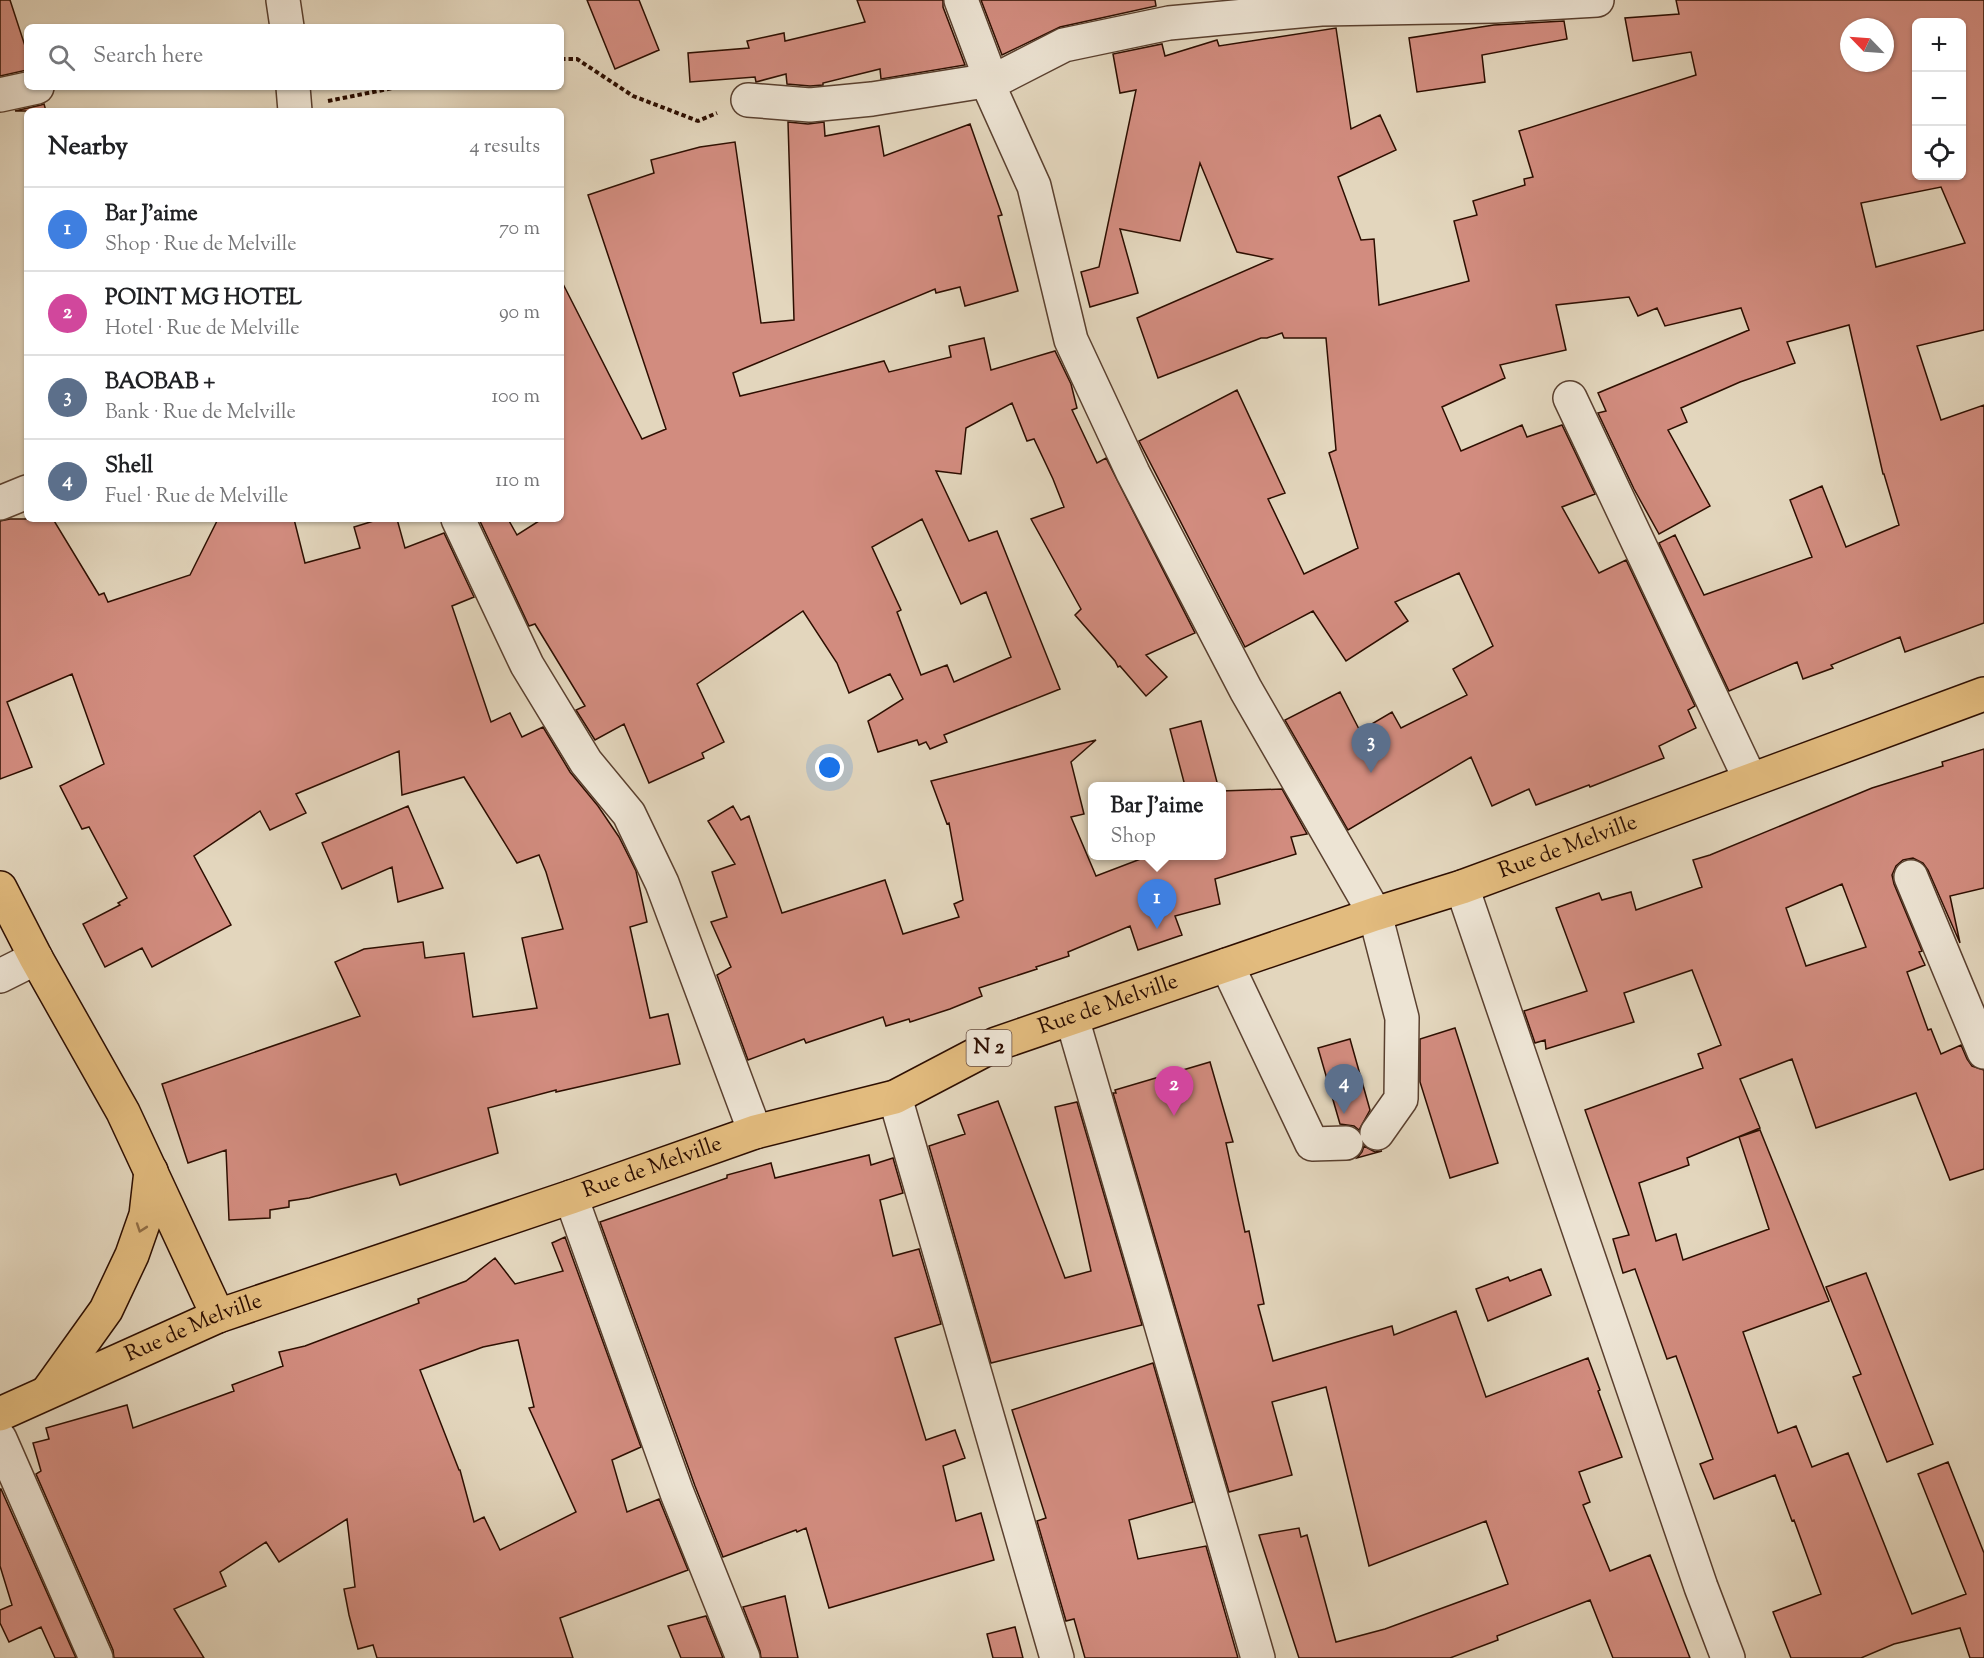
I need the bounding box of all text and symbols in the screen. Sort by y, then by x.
north arrow [1840,18,1894,72]
map controls [1912,18,1966,180]
button: + [1912,18,1966,72]
search box [24,24,564,90]
icon: search [45,41,78,74]
text: Search here [93,41,203,73]
button: − [1912,72,1966,126]
button: locate [1912,126,1966,180]
text: Nearby [48,129,128,166]
text: 4 results [469,133,540,162]
text: Bar J'aime [105,199,198,231]
text: 1 [64,215,71,244]
text: 70 m [499,215,540,244]
text: Shop · Rue de Melville [105,231,297,260]
text: POINT MG HOTEL [105,283,302,315]
text: 2 [63,299,72,328]
text: 90 m [499,299,540,328]
text: Hotel · Rue de Melville [105,315,300,344]
text: BAOBAB + [105,367,215,399]
text: 3 [63,383,72,412]
text: 100 m [491,383,540,412]
text: Bank · Rue de Melville [105,399,296,428]
text: Shell [105,451,153,483]
text: 4 [62,467,73,496]
text: 110 m [495,467,540,496]
text: Fuel · Rue de Melville [105,483,288,512]
pin: 3 [1352,724,1390,773]
your location [815,753,844,782]
popup [1088,782,1226,860]
text: Bar J'aime [1111,791,1203,823]
street label: Rue de Melville [1494,807,1642,888]
text: Shop [1111,823,1156,852]
pin: 1 [1138,880,1176,929]
street label: Rue de Melville [1034,967,1183,1044]
road number: N 2 [966,1030,1012,1066]
pin: 4 [1324,1064,1364,1114]
pin: 2 [1154,1066,1194,1116]
street label: Rue de Melville [578,1129,727,1208]
one-way arrow [136,1222,149,1233]
street label: Rue de Melville [120,1286,267,1372]

